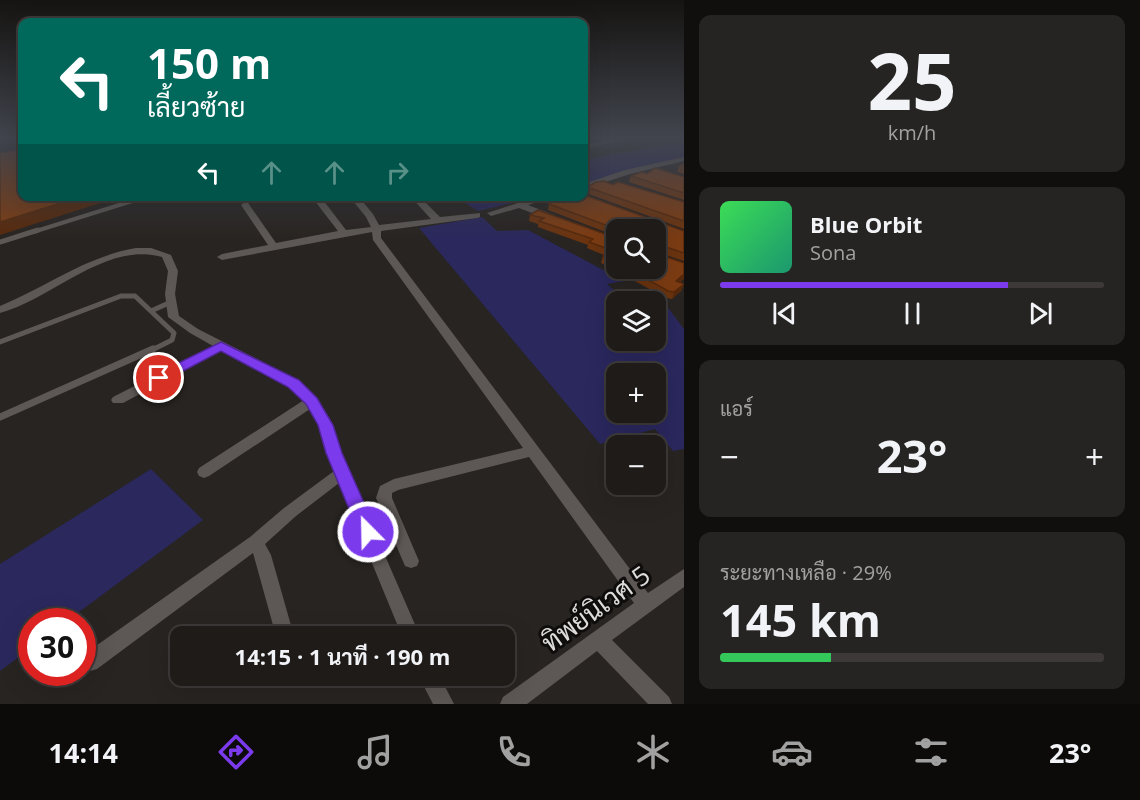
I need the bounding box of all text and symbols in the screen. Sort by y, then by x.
text: 25 [867,27,957,133]
text: 150 m [147,34,271,91]
icon: left [48,42,126,120]
text: เลี้ยวซ้าย [147,88,245,125]
text: km/h [888,119,936,146]
icon: left [192,156,225,189]
icon: ahead [255,156,288,189]
icon: ahead [318,156,351,189]
icon: right [381,156,414,189]
text: Blue Orbit [810,209,922,239]
map controls [606,219,666,495]
button: search [606,219,666,279]
text: Sona [810,239,856,266]
button: layers [606,291,666,351]
icon: previous [768,297,801,330]
icon: pause [896,297,929,330]
icon: next [1024,297,1057,330]
pin [133,352,184,403]
icon: arrive [142,361,175,394]
button: + [606,363,666,423]
text: แอร์ [720,395,753,422]
text: 23° [877,425,947,486]
text: − [720,434,739,479]
text: + [1085,434,1104,479]
button: − [606,435,666,495]
position arrow [336,500,400,564]
street label: ทิพย์นิเวศ 5 [534,557,657,660]
text: ระยะทางเหลือ · 29% [720,559,892,586]
text: 145 km [720,589,881,650]
speed limit sign: 30 [18,608,96,686]
text: 14:15 · 1 นาที · 190 m [235,641,450,671]
icon: directions [215,731,257,773]
icon: music [354,731,396,773]
icon: phone [493,731,535,773]
icon: climate [632,731,674,773]
icon: car [771,731,813,773]
icon: filters [910,731,952,773]
text: 14:14 [49,734,118,771]
text: 23° [1049,734,1091,771]

